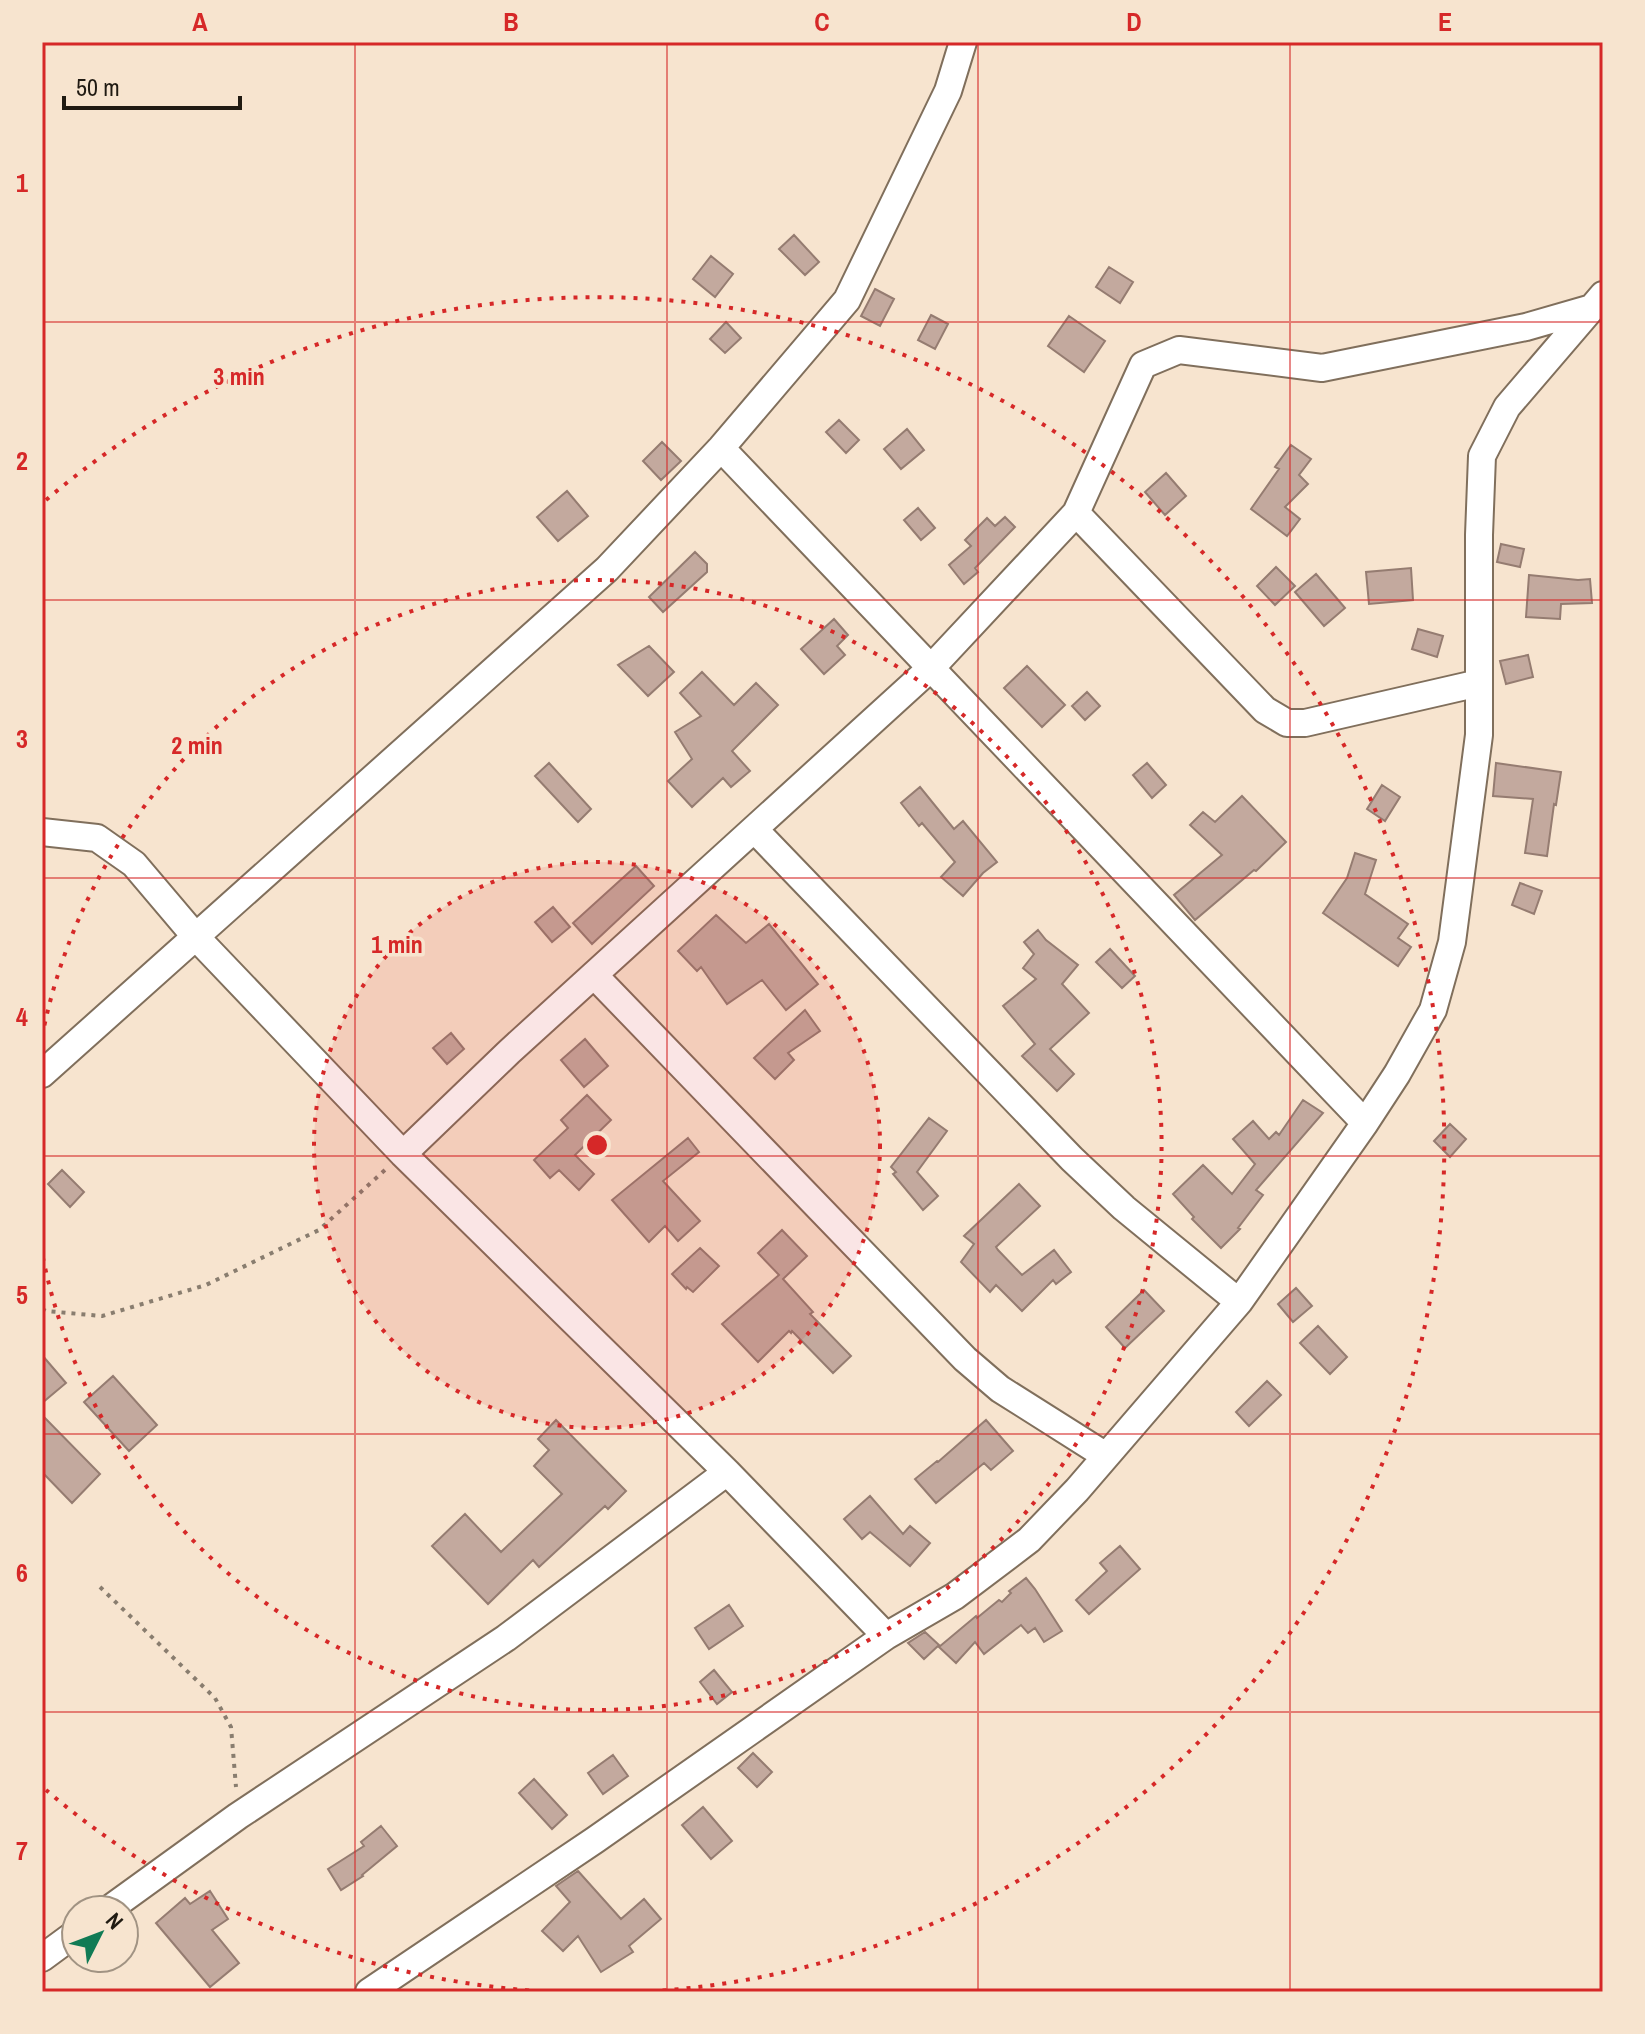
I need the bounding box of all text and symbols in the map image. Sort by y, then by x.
text: A [192,4,208,39]
text: B [503,4,519,39]
text: C [814,4,830,39]
text: D [1126,4,1142,39]
text: E [1438,4,1452,39]
scale bar [64,60,240,110]
text: 50 m [76,71,120,103]
text: 1 [16,165,28,200]
text: 3 min [213,360,265,392]
text: 2 [16,443,28,478]
text: 3 [16,721,28,756]
text: 2 min [171,729,223,761]
text: 1 min [371,928,423,960]
text: 4 [16,999,28,1034]
centre of rings [583,1131,611,1159]
text: 5 [16,1277,28,1312]
text: 6 [16,1555,28,1590]
text: 7 [16,1833,28,1868]
north arrow [60,1894,140,1974]
text: N [99,1906,130,1935]

